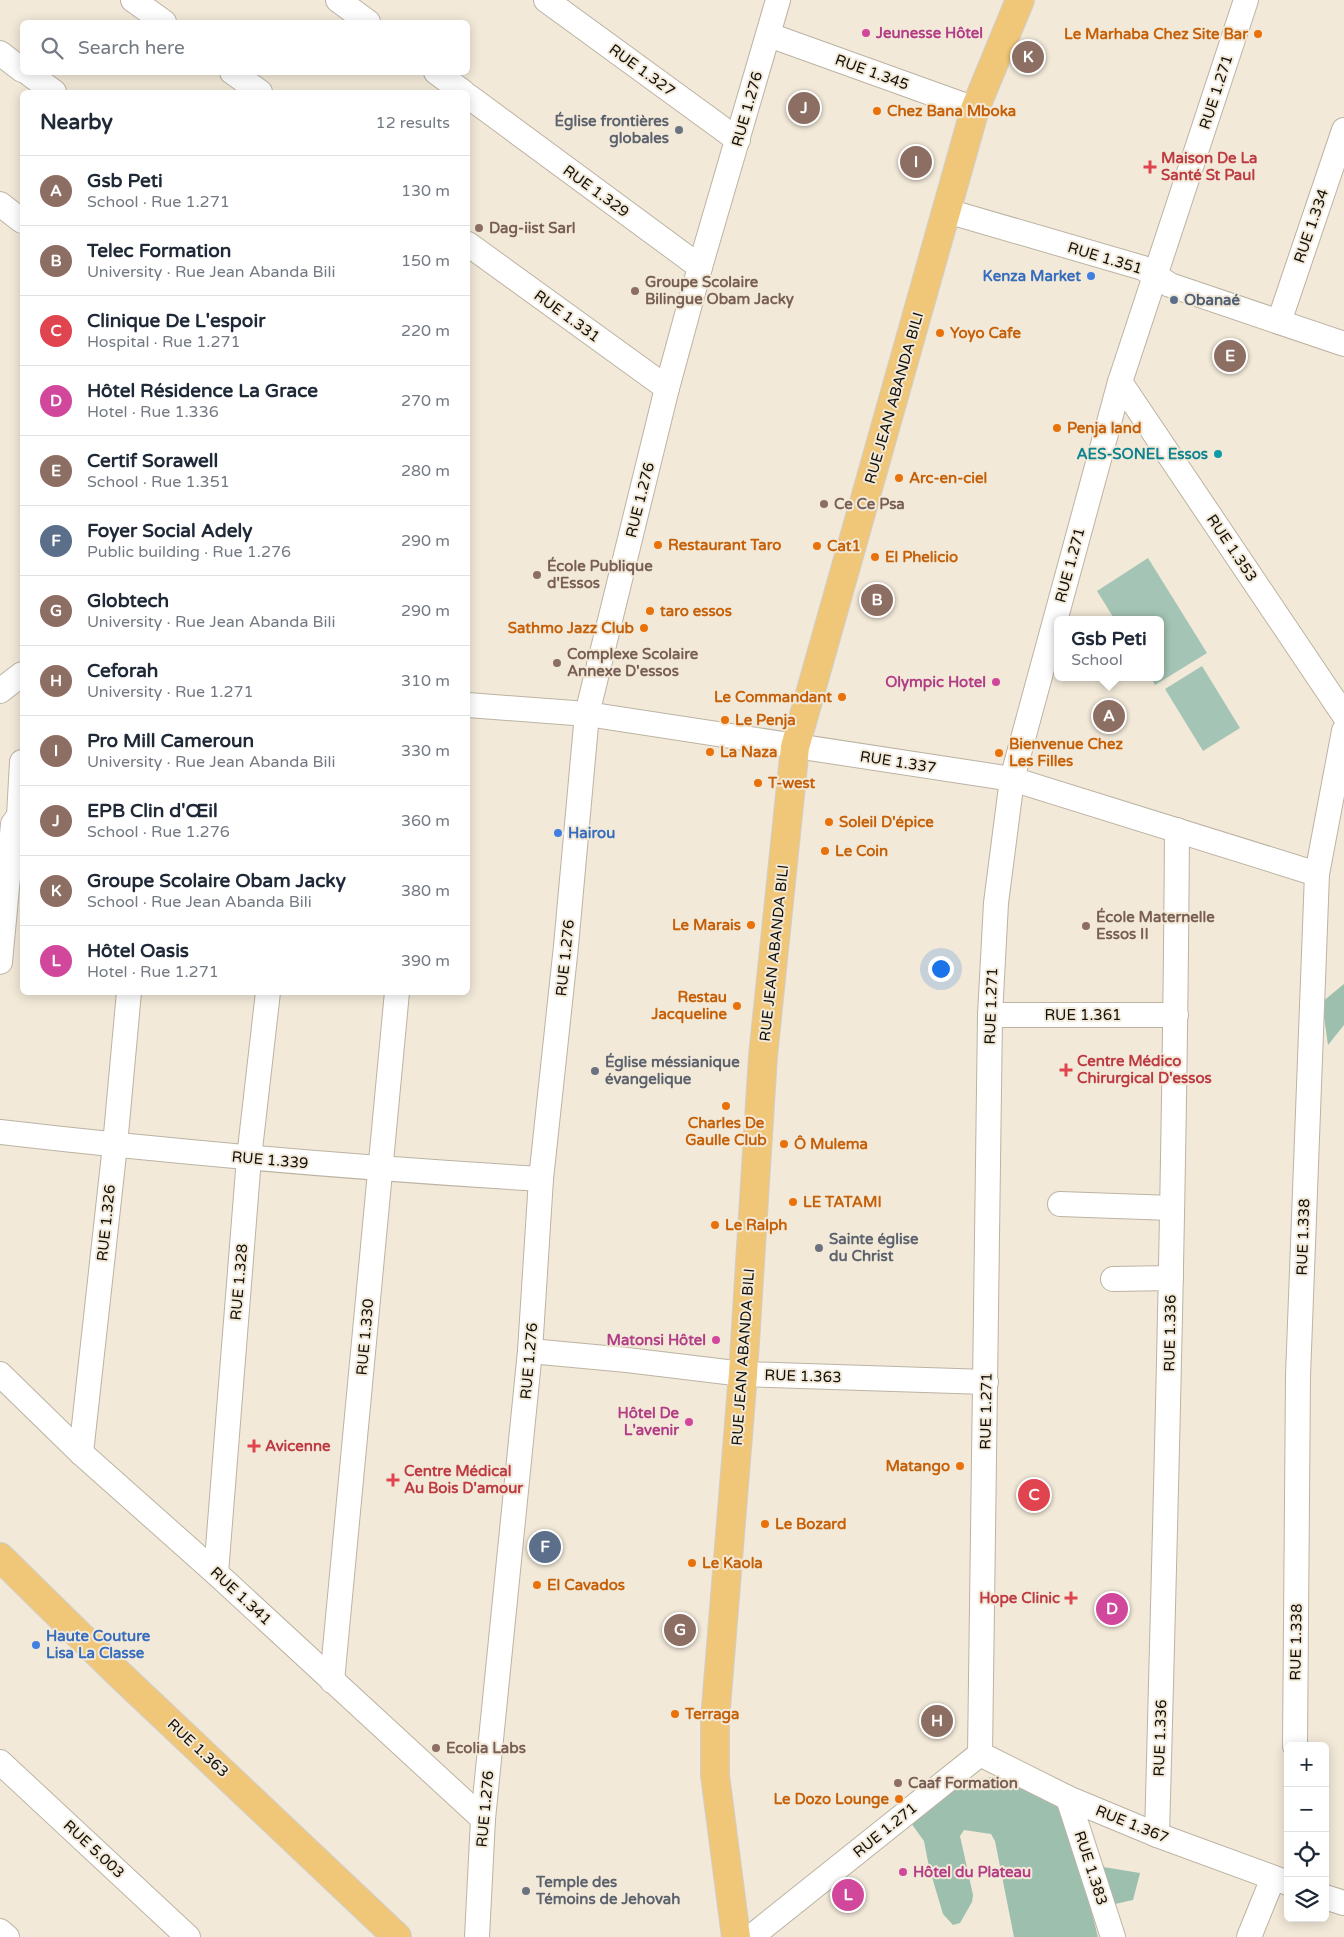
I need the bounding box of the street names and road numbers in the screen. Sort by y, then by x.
street label: RUE 1.327 [606,40,678,100]
street label: RUE 1.345 [833,50,911,94]
street label: RUE 1.271 [1196,53,1236,131]
street label: RUE 1.276 [728,69,766,149]
street label: RUE 1.329 [560,161,632,221]
street label: RUE 1.334 [1290,187,1332,265]
street label: RUE 1.351 [1065,238,1145,278]
street label: RUE 1.331 [531,286,603,346]
street label: RUE JEAN ABANDA BILI [861,310,927,486]
street label: RUE 1.276 [622,460,658,540]
street label: RUE 1.353 [1203,511,1261,585]
street label: RUE 1.271 [1051,525,1089,605]
street label: RUE 1.337 [859,747,937,777]
street label: RUE JEAN ABANDA BILI [756,864,792,1042]
street label: RUE 1.276 [552,919,578,997]
street label: RUE 1.271 [981,967,1001,1045]
street label: RUE 1.361 [1044,1006,1122,1024]
street label: RUE 1.339 [231,1148,309,1172]
street label: RUE 1.326 [93,1184,119,1262]
street label: RUE 1.338 [1293,1198,1313,1276]
street label: RUE 1.328 [227,1243,251,1321]
street label: RUE JEAN ABANDA BILI [728,1268,758,1446]
street label: RUE 1.336 [1160,1294,1180,1372]
street label: RUE 1.330 [353,1298,377,1376]
street label: RUE 1.276 [517,1322,541,1400]
street label: RUE 1.363 [764,1366,842,1386]
street label: RUE 1.271 [976,1372,996,1450]
street label: RUE 1.341 [207,1563,275,1629]
street label: RUE 1.338 [1286,1603,1306,1681]
street label: RUE 1.336 [1150,1699,1170,1777]
street label: RUE 1.363 [164,1715,232,1781]
street label: RUE 1.276 [473,1770,497,1848]
street label: RUE 1.271 [849,1799,921,1861]
street label: RUE 1.367 [1093,1801,1171,1847]
street label: RUE 5.003 [60,1816,128,1882]
street label: RUE 1.383 [1071,1829,1111,1907]

